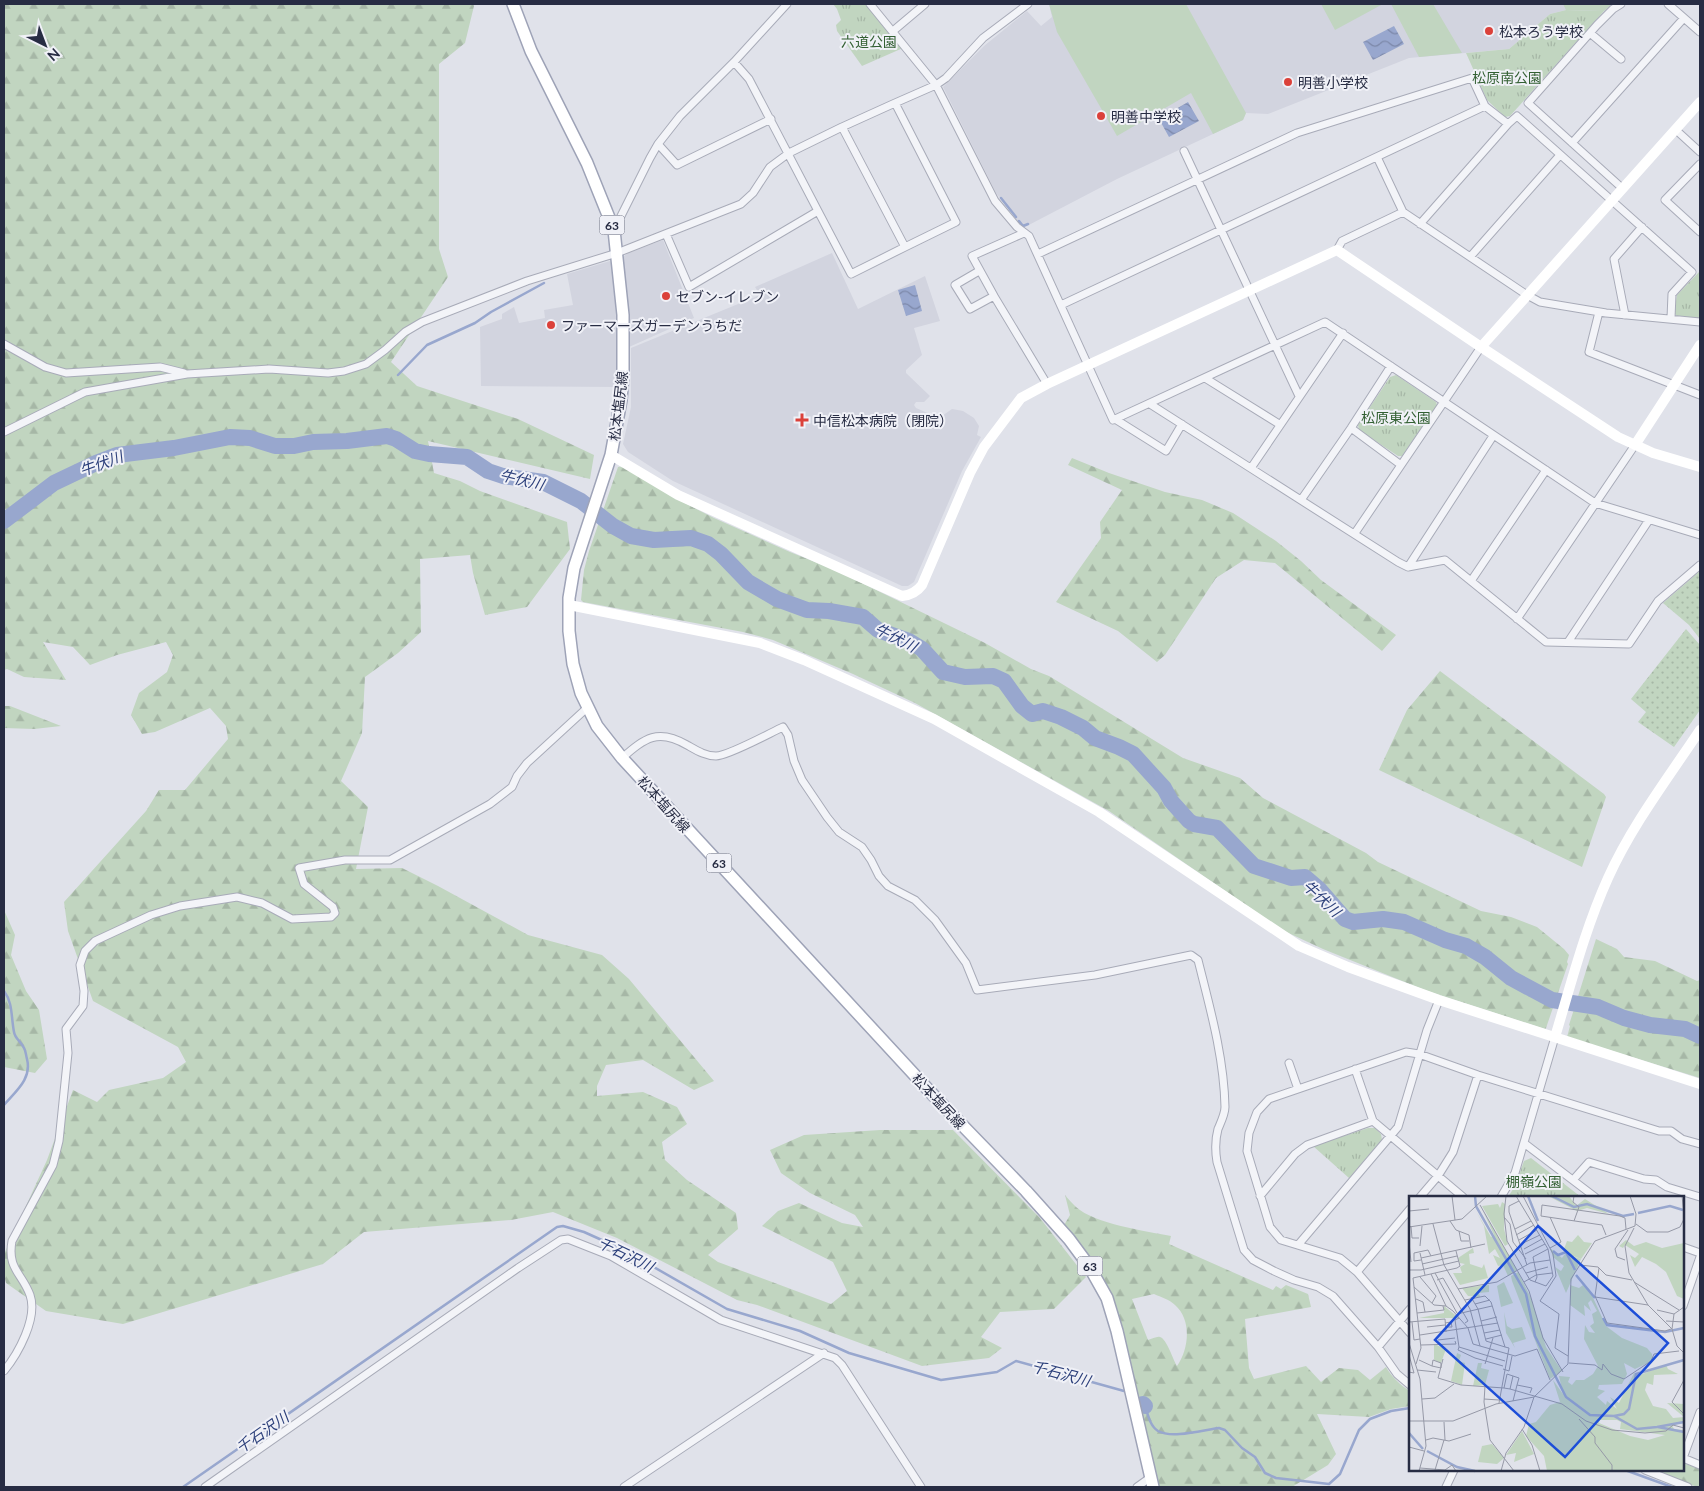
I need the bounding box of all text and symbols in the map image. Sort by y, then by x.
north arrow [20,20,70,70]
place label: 松本ろう学校 [1499,23,1583,40]
marker: 松本ろう学校 [1483,25,1495,37]
park label: 六道公園 [841,33,897,50]
text: N [44,45,64,65]
park label: 松原南公園 [1472,69,1542,86]
place label: 明善小学校 [1298,74,1368,91]
marker: 明善小学校 [1282,76,1294,88]
place label: 明善中学校 [1111,108,1181,125]
marker: 明善中学校 [1095,110,1107,122]
road number: 63 [600,216,624,234]
place label: セブン-イレブン [676,288,779,305]
marker: セブン-イレブン [660,290,672,302]
place label: ファーマーズガーデンうちだ [561,317,742,334]
marker: ファーマーズガーデンうちだ [545,319,557,331]
street label: 松本塩尻線 [605,370,631,442]
park label: 松原東公園 [1361,409,1431,426]
place label: 中信松本病院（閉院） [813,412,953,429]
marker: 中信松本病院（閉院） [795,413,809,427]
water label: 牛伏川 [77,446,127,479]
water label: 牛伏川 [498,465,548,494]
water label: 牛伏川 [872,619,922,656]
street label: 松本塩尻線 [634,772,694,836]
road number: 63 [706,854,732,872]
water label: 牛伏川 [1299,876,1346,921]
street label: 松本塩尻線 [909,1070,969,1132]
park label: 棚嶺公園 [1506,1173,1562,1190]
inset map [1409,1196,1684,1471]
water label: 千石沢川 [595,1233,659,1276]
road number: 63 [1078,1256,1102,1276]
water label: 千石沢川 [1030,1357,1094,1390]
water label: 千石沢川 [232,1406,293,1457]

